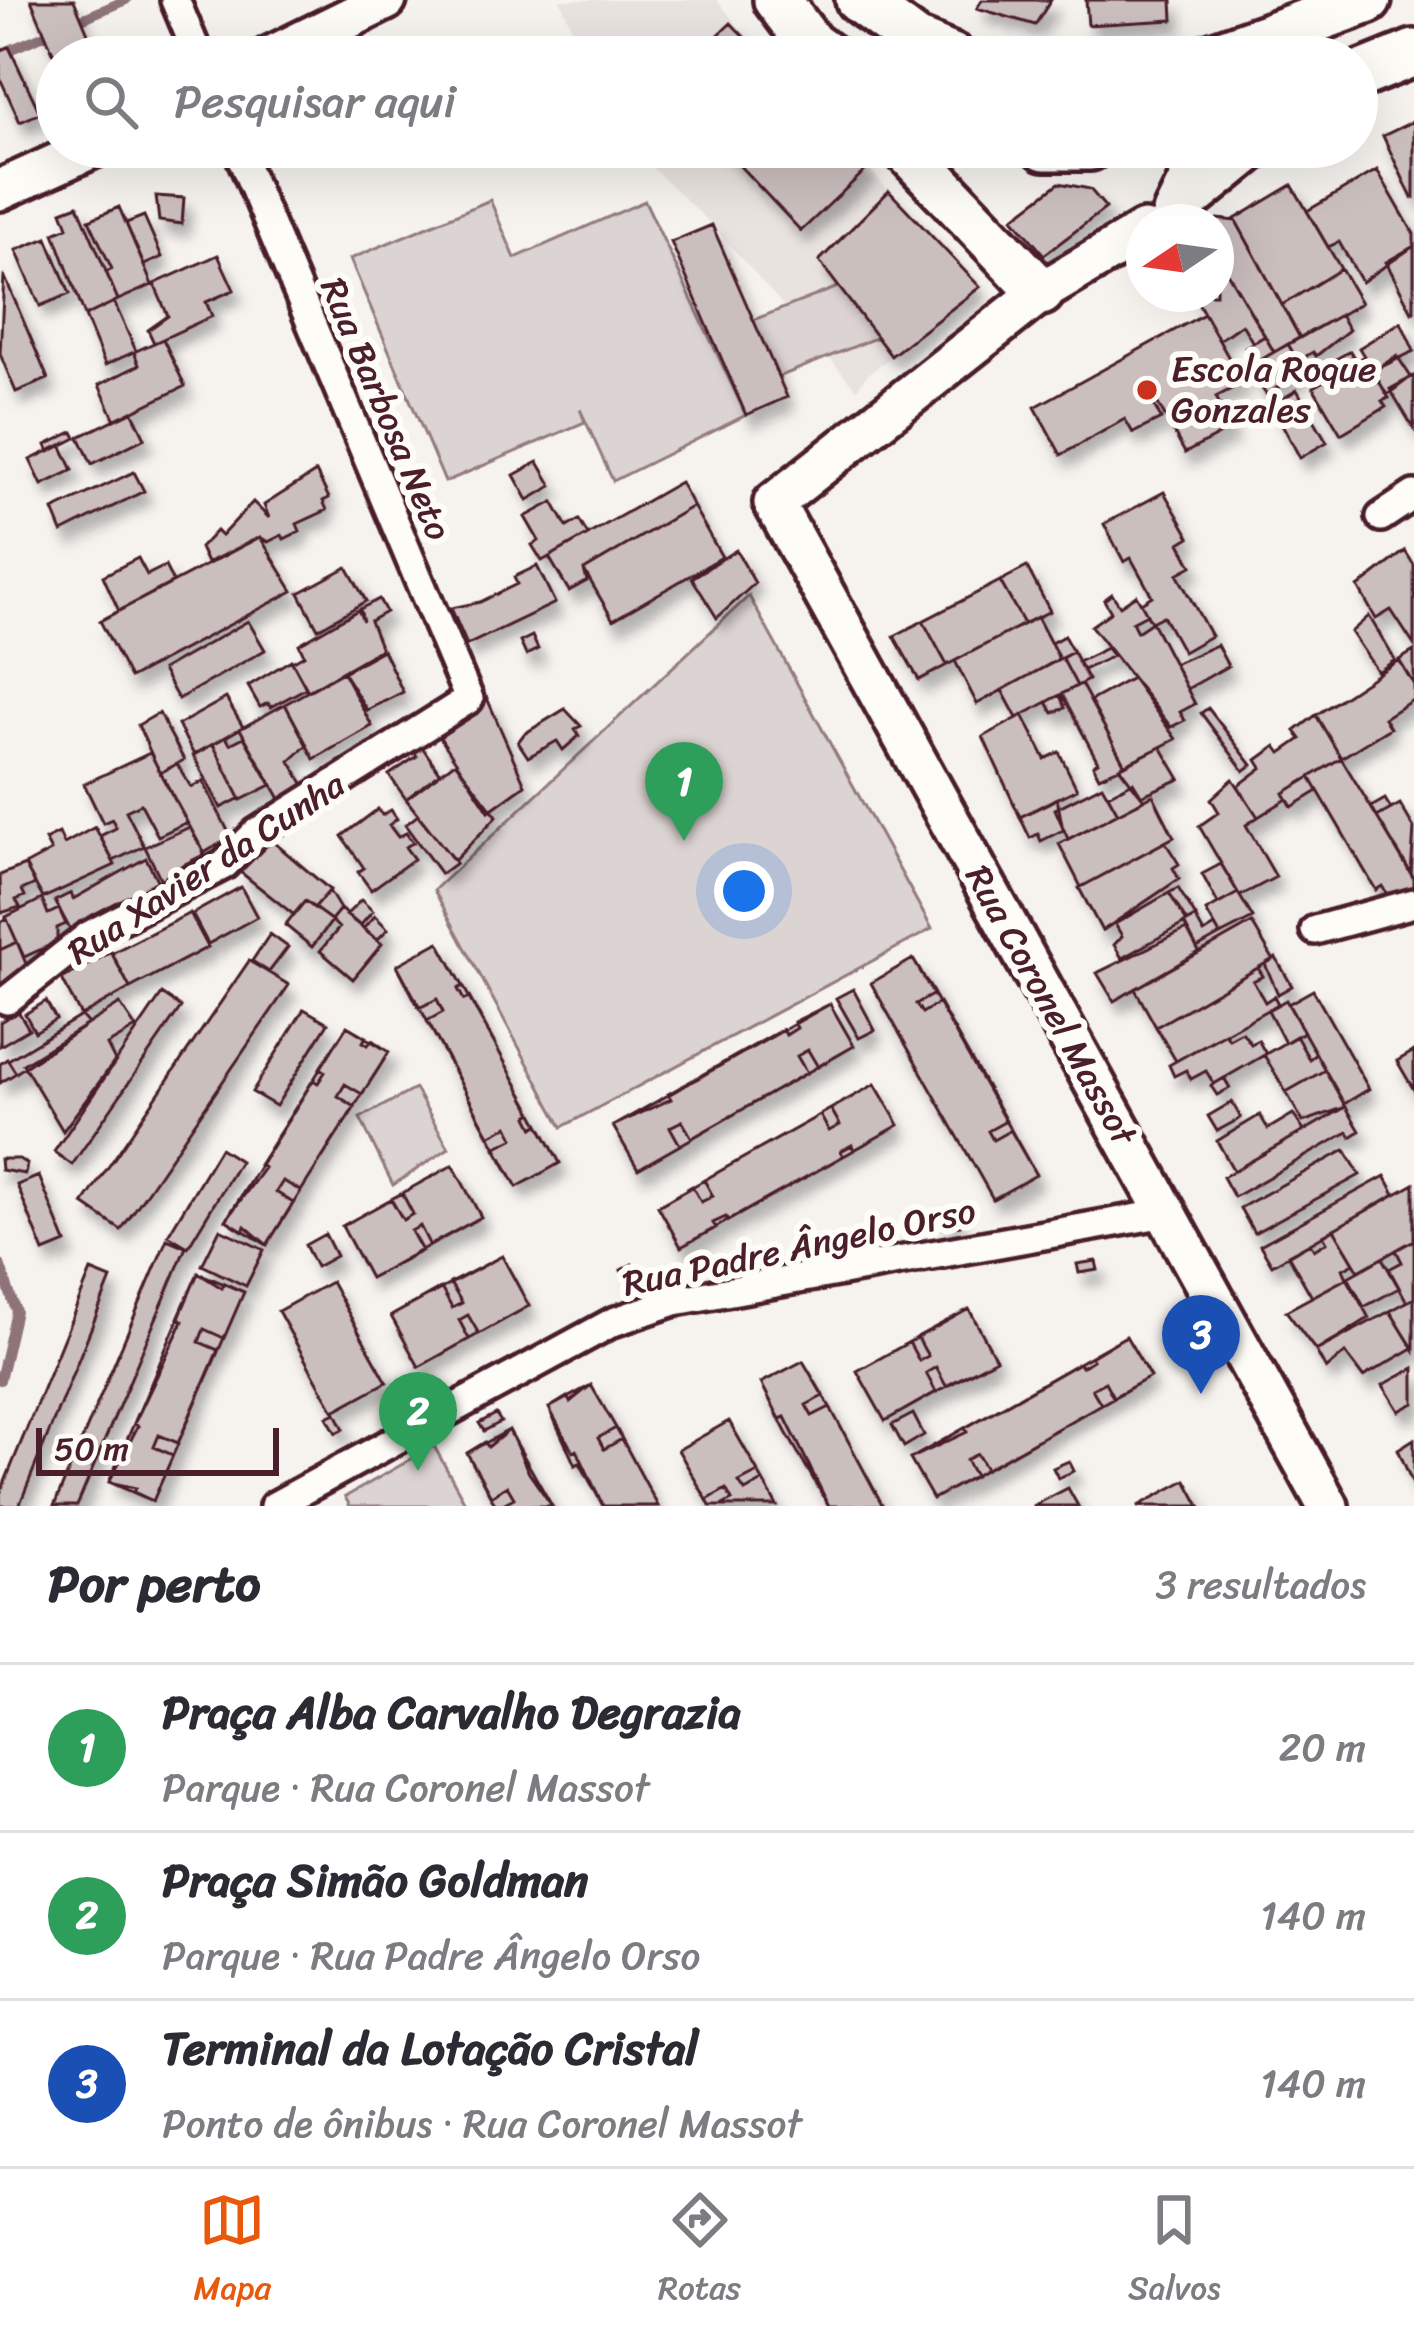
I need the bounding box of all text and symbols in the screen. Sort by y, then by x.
search box [36,36,1378,168]
text: Pesquisar aqui [174,62,456,142]
icon: search [78,69,144,135]
north arrow [1126,204,1234,312]
street label: Rua Barbosa Neto [302,267,470,551]
place label: Escola Roque Gonzales [1171,337,1377,442]
marker: Escola Roque Gonzales [1134,377,1160,403]
pin: 1 [645,742,723,841]
street label: Rua Xavier da Cunha [54,753,359,982]
street label: Rua Coronel Massot [947,853,1156,1159]
your location [714,861,774,921]
street label: Rua Padre Ângelo Orso [616,1178,982,1316]
pin: 3 [1162,1295,1240,1394]
pin: 2 [379,1372,457,1471]
text: 50 m [54,1420,129,1478]
scale bar [36,1422,279,1475]
text: Por perto [48,1539,261,1629]
text: 3 resultados [1155,1550,1366,1619]
text: Praça Alba Carvalho Degrazia [162,1673,741,1753]
text: 1 [79,1713,95,1782]
text: 20 m [1279,1713,1366,1782]
text: Parque · Rua Coronel Massot [162,1753,650,1822]
text: Praça Simão Goldman [162,1841,588,1921]
text: 2 [76,1881,98,1950]
text: 140 m [1260,1881,1366,1950]
text: Parque · Rua Padre Ângelo Orso [162,1921,700,1990]
text: Terminal da Lotação Cristal [162,2009,698,2089]
text: 3 [76,2049,98,2118]
text: 140 m [1260,2049,1366,2118]
text: Ponto de ônibus · Rua Coronel Massot [162,2089,802,2158]
tab: Mapa [194,2187,271,2317]
tab: Rotas [658,2187,741,2317]
tab: Salvos [1128,2187,1220,2317]

